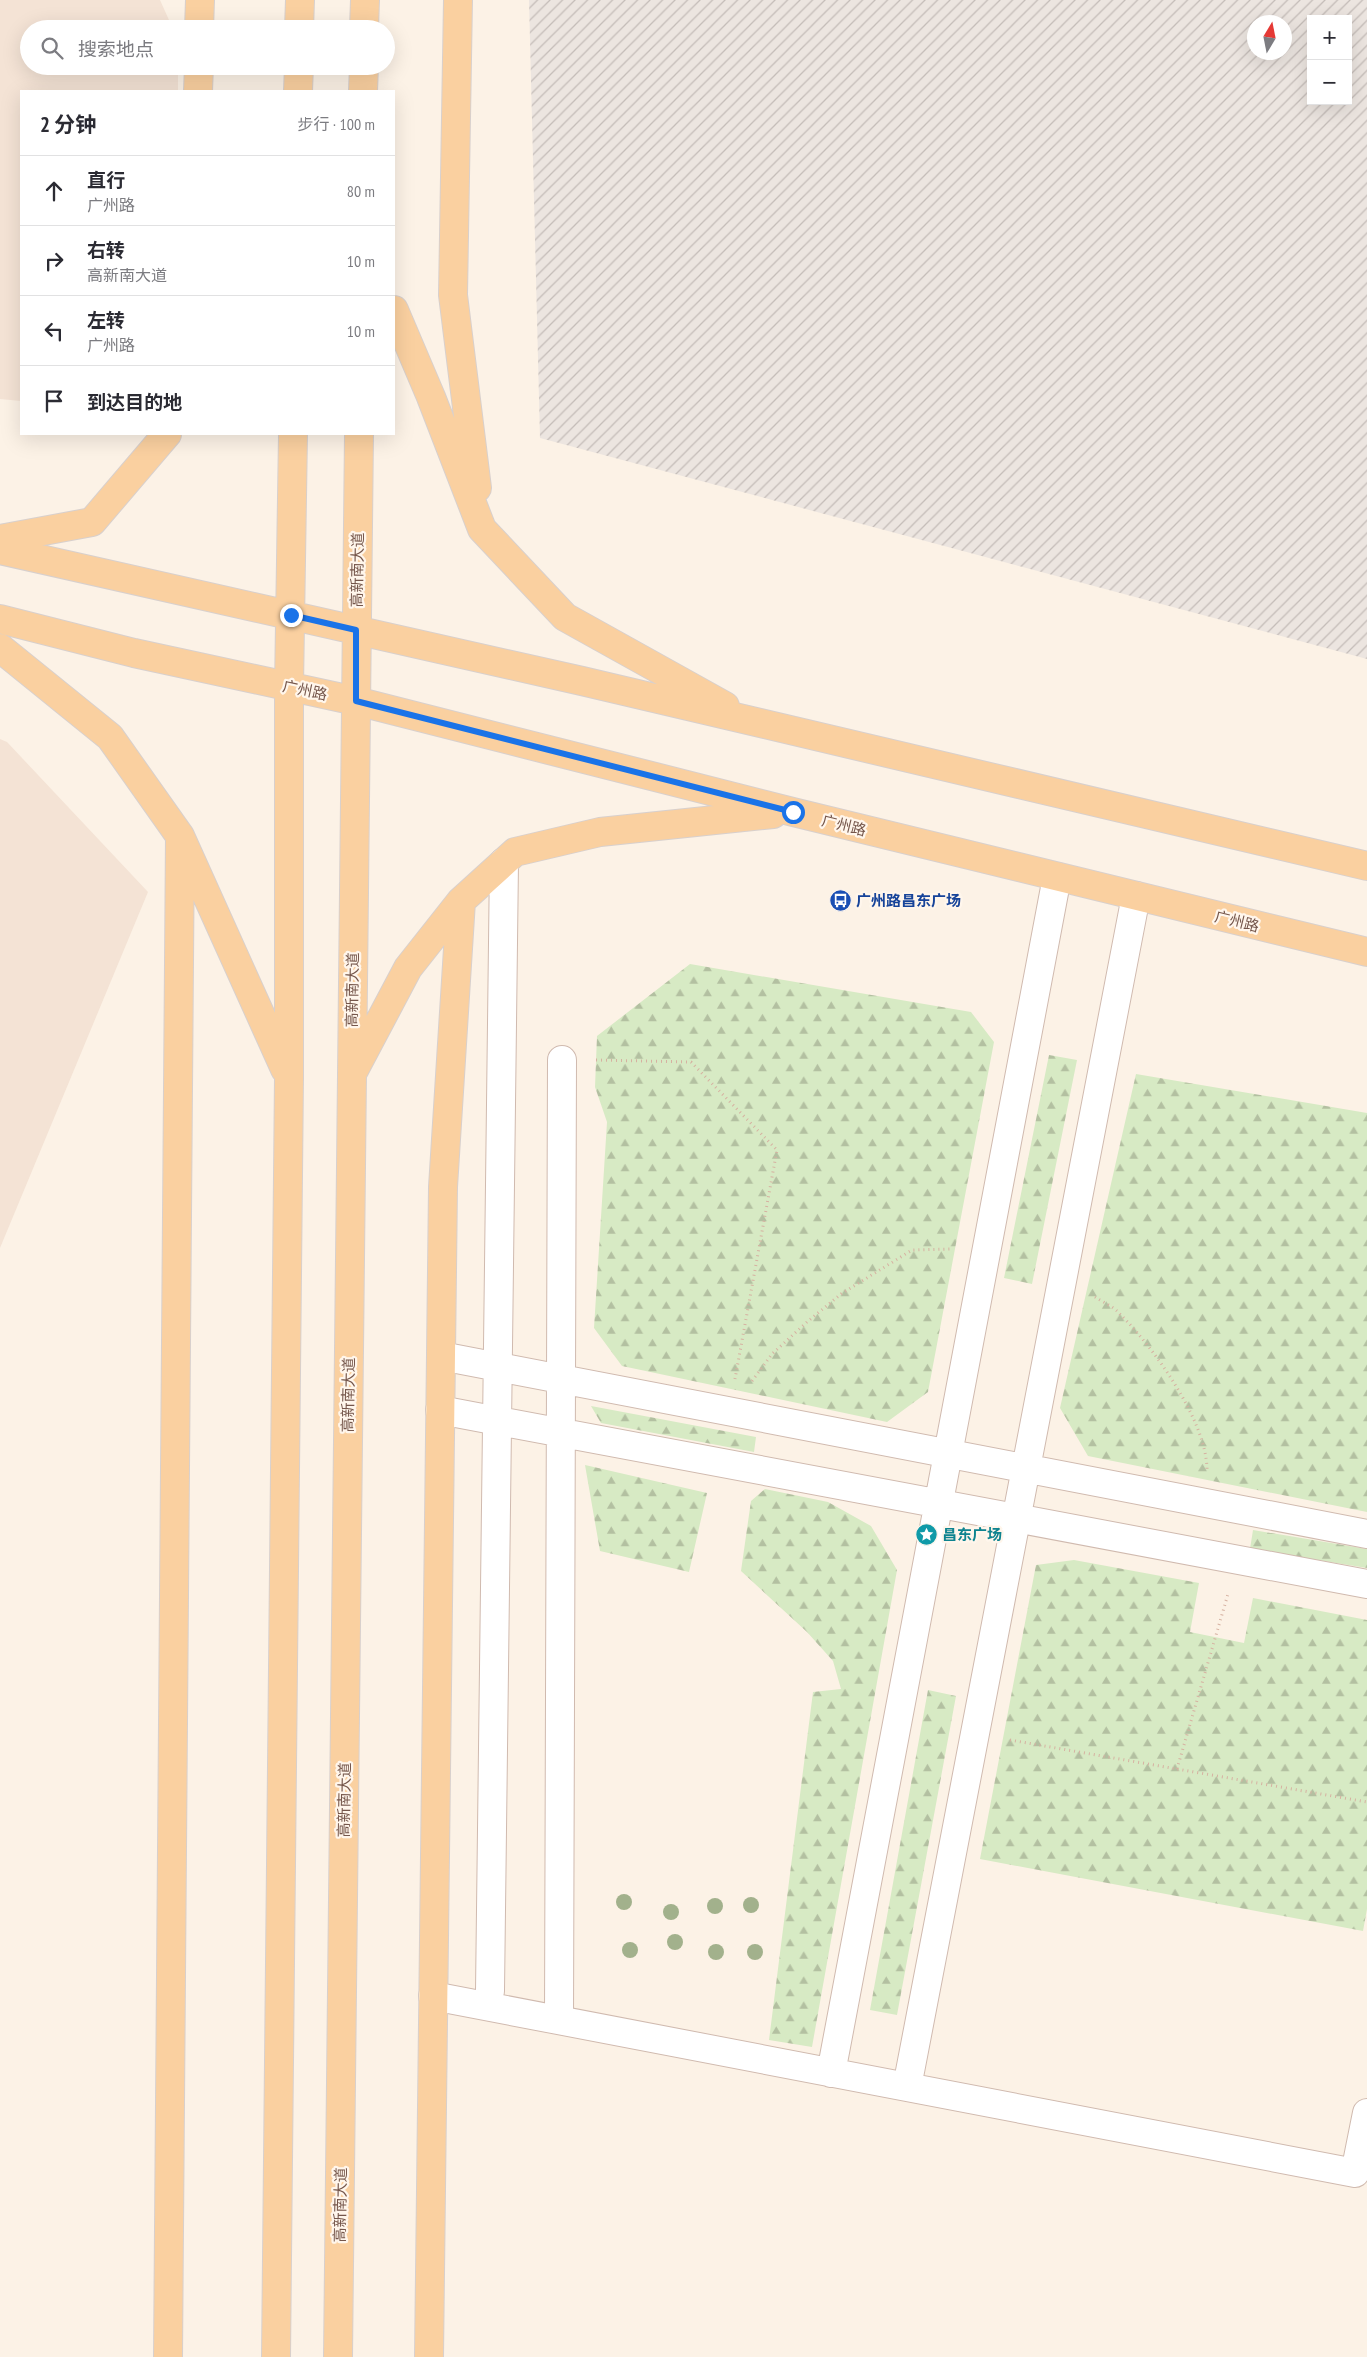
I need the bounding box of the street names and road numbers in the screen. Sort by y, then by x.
street label: 高新南大道 [347,532,367,608]
street label: 广州路 [281,676,329,704]
street label: 广州路 [820,810,868,840]
street label: 广州路 [1213,906,1261,936]
street label: 高新南大道 [342,952,362,1028]
street label: 高新南大道 [338,1357,358,1433]
street label: 高新南大道 [334,1762,354,1838]
street label: 高新南大道 [330,2167,350,2243]

